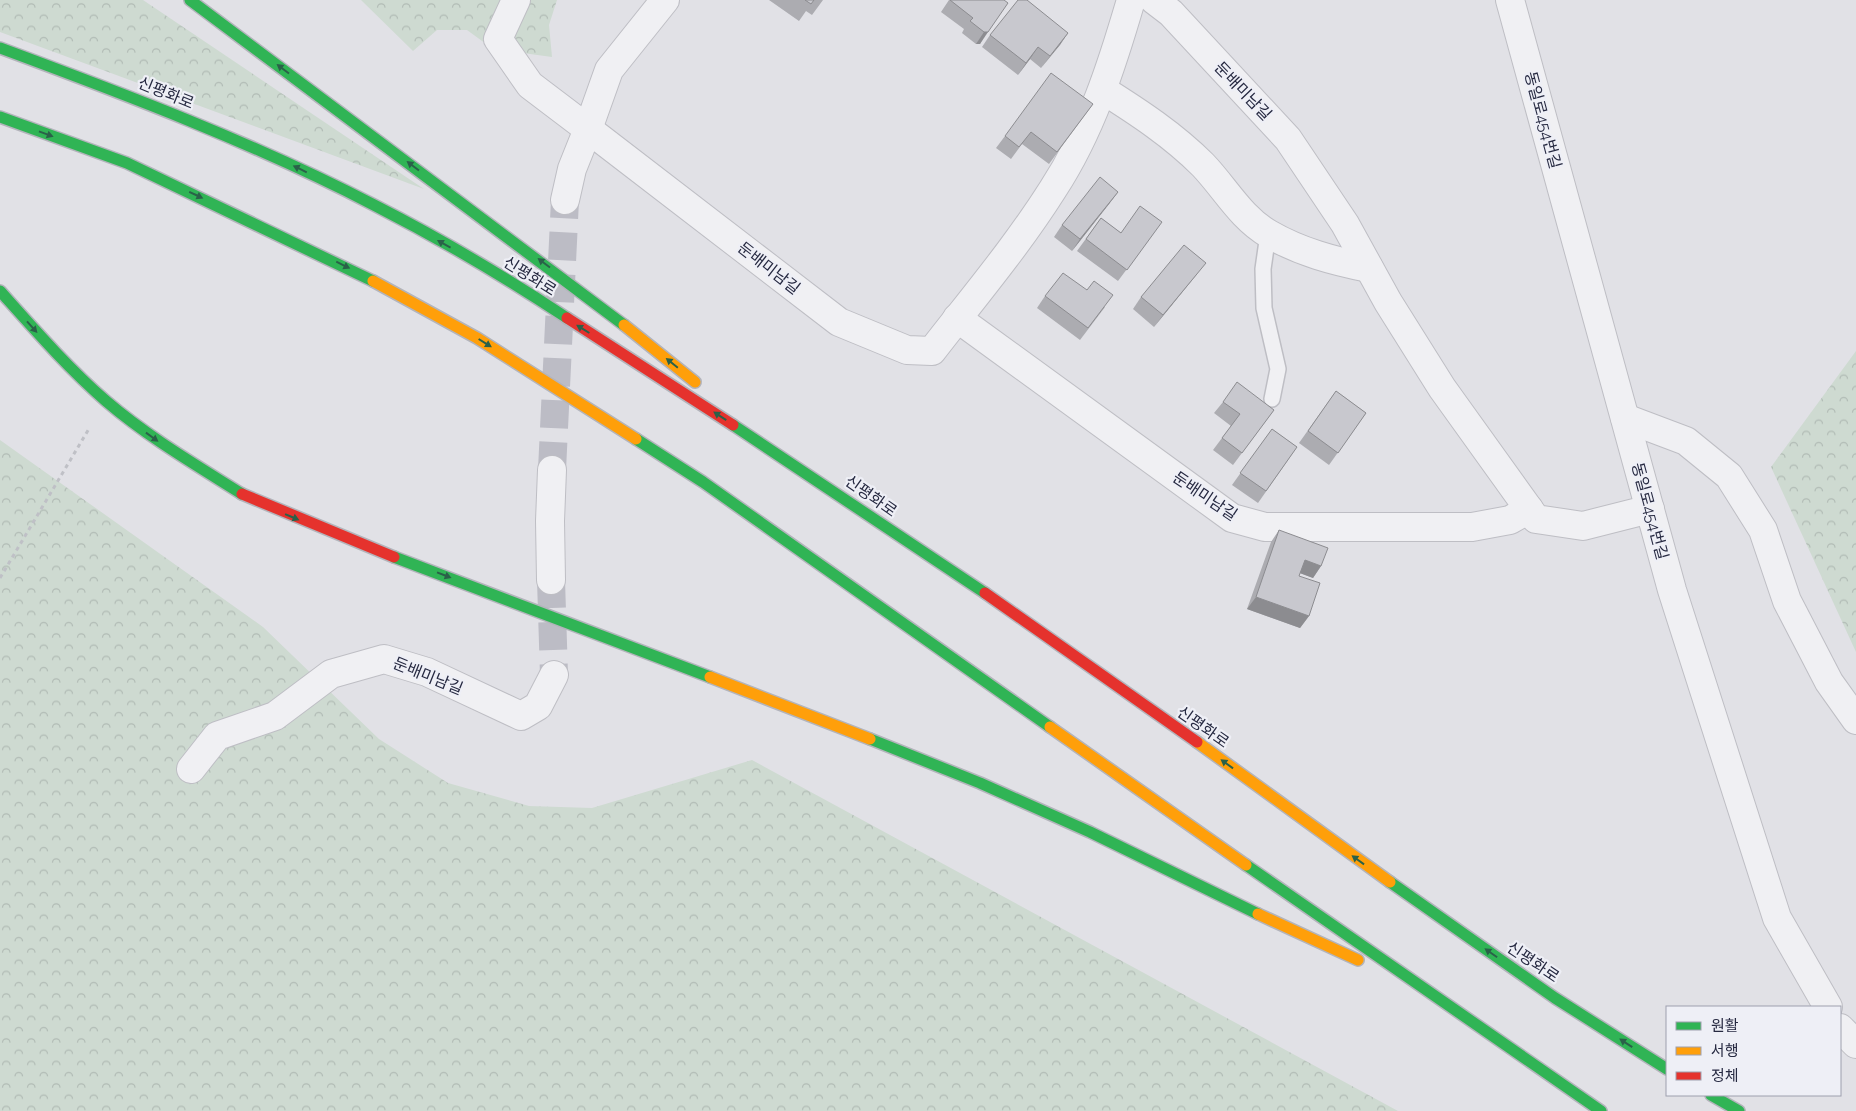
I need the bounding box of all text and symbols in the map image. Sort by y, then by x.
street label: 둔배미남길 [1211,58,1275,124]
one-way arrow [276,64,290,74]
street label: 동일로454번길 [1521,69,1565,171]
street label: 신평화로 [135,73,197,113]
one-way arrow [39,130,54,138]
one-way arrow [406,161,420,171]
one-way arrow [293,164,307,172]
one-way arrow [189,191,203,199]
street label: 둔배미남길 [734,238,804,298]
one-way arrow [438,239,451,248]
street label: 신평화로 [500,252,560,300]
one-way arrow [538,258,551,269]
one-way arrow [336,261,350,269]
one-way arrow [26,321,38,333]
one-way arrow [576,324,590,333]
one-way arrow [479,339,492,348]
one-way arrow [666,358,679,369]
one-way arrow [713,411,727,421]
one-way arrow [145,431,158,442]
street label: 동일로454번길 [1628,460,1672,562]
street label: 둔배미남길 [1169,468,1241,524]
street label: 신평화로 [841,471,901,521]
one-way arrow [285,514,300,522]
one-way arrow [437,571,452,579]
street label: 둔배미남길 [390,653,466,699]
street label: 신평화로 [1173,702,1233,752]
one-way arrow [1220,759,1234,769]
one-way arrow [1351,855,1365,865]
street label: 신평화로 [1503,938,1563,986]
one-way arrow [1484,948,1498,958]
legend [1666,1006,1841,1096]
text: 원활 [1711,1017,1739,1035]
one-way arrow [1620,1038,1633,1048]
text: 서행 [1711,1042,1739,1060]
text: 정체 [1711,1067,1739,1085]

